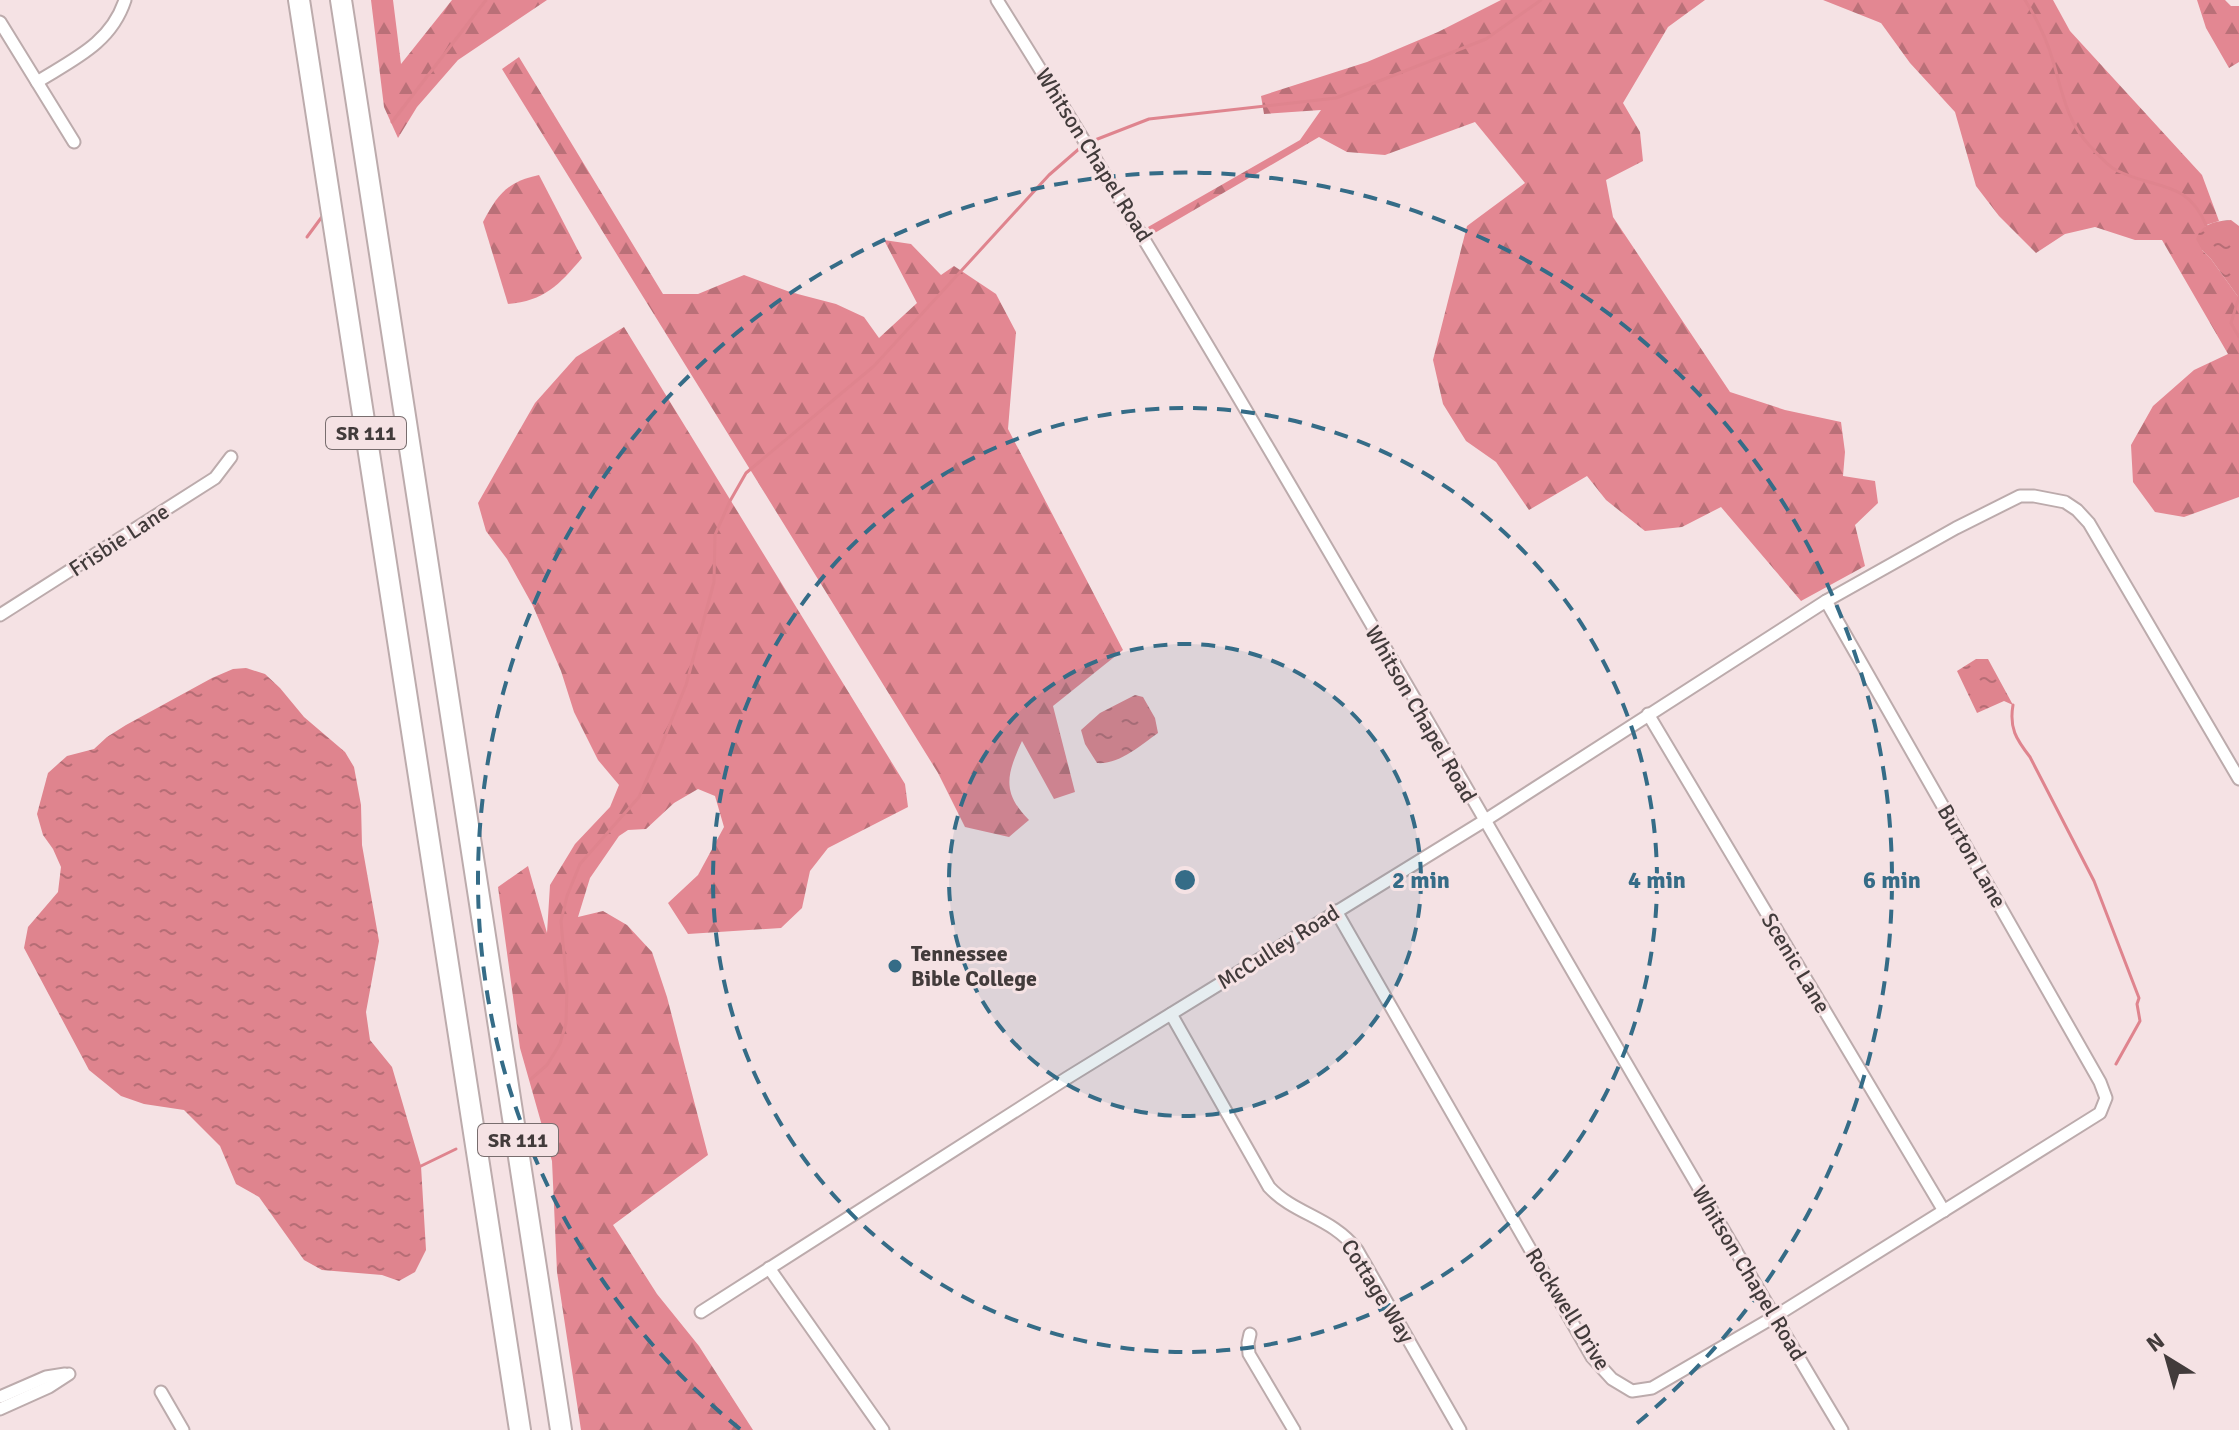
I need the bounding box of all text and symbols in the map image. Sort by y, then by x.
street label: Whitson Chapel Road [1030,63,1158,247]
road number: SR 111 [326,417,406,449]
street label: Frisbie Lane [64,498,174,582]
street label: Whitson Chapel Road [1359,621,1483,807]
street label: Burton Lane [1932,799,2012,913]
text: 2 min [1392,865,1450,895]
text: 4 min [1628,865,1686,895]
text: 6 min [1863,865,1921,895]
centre of rings [1171,866,1199,894]
street label: McCulley Road [1212,899,1344,995]
street label: Scenic Lane [1756,908,1836,1018]
place label: Tennessee Bible College [911,940,1037,992]
marker: Tennessee Bible College [886,957,904,975]
road number: SR 111 [478,1124,558,1156]
street label: Whitson Chapel Road [1686,1180,1812,1366]
street label: Cottage Way [1335,1234,1421,1349]
street label: Rockwell Drive [1520,1243,1616,1375]
north arrow [2127,1318,2207,1398]
text: N [2141,1327,2170,1358]

